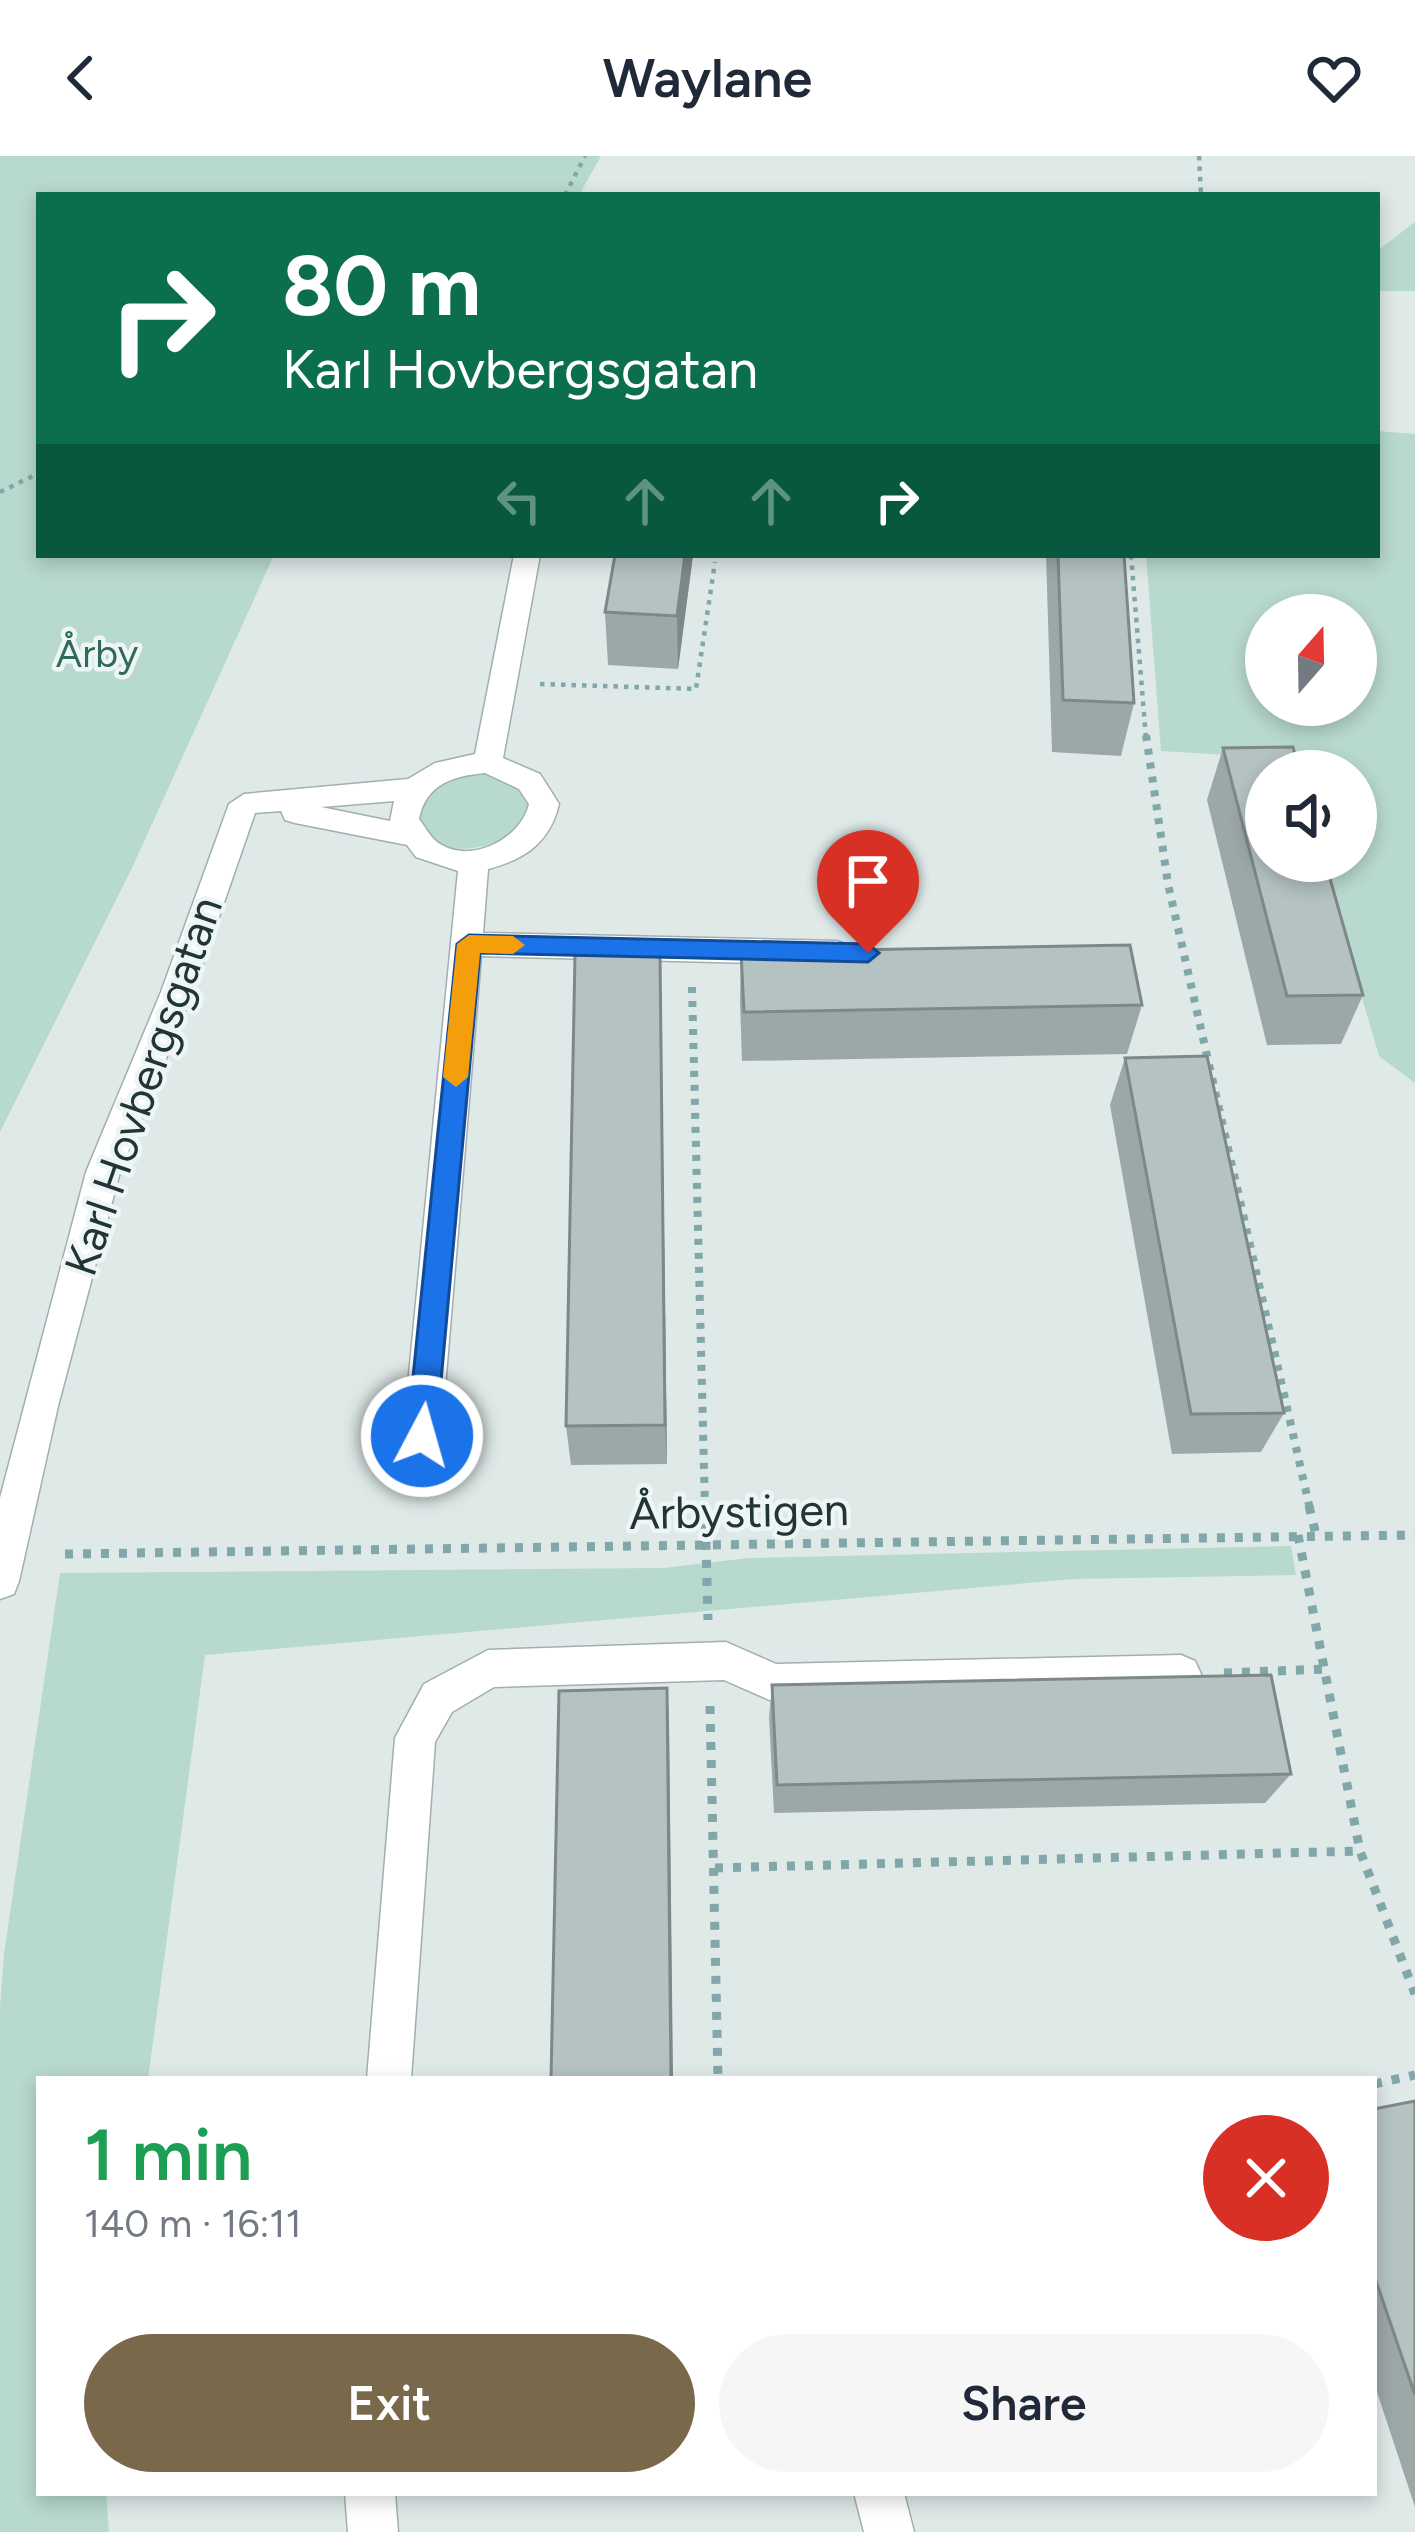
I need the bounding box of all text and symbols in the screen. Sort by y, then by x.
icon: back [48,45,114,111]
icon: heart [1301,45,1367,111]
text: Waylane [603,46,812,111]
text: 80 m [282,235,481,336]
icon: right [84,240,240,396]
text: Karl Hovbergsgatan [282,337,758,402]
icon: left [486,468,552,534]
icon: ahead [612,468,678,534]
icon: ahead [738,468,804,534]
icon: right [864,468,930,534]
north arrow [1245,594,1377,726]
map controls [1245,594,1377,882]
park label: Årby [56,630,139,677]
button: sound [1245,750,1377,882]
pin [817,830,919,953]
icon: arrive [835,848,901,914]
street label: Karl Hovbergsgatan [53,890,233,1282]
position arrow [359,1373,485,1499]
street label: Årbystigen [629,1482,849,1540]
text: 1 min [84,2112,252,2198]
button: close [1203,2115,1329,2241]
text: 140 m · 16:11 [84,2200,302,2247]
button: Exit [84,2334,695,2472]
button: Share [719,2334,1329,2472]

